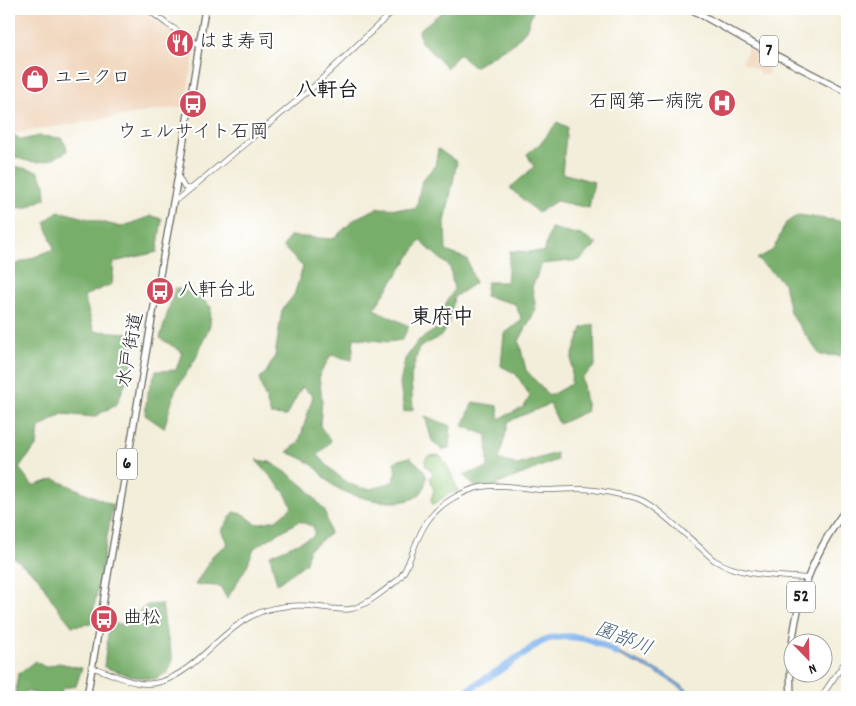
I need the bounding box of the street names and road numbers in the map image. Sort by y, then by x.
road number: 7 [760,36,778,66]
street label: 水戸街道 [112,310,152,390]
road number: 6 [117,448,137,479]
road number: 52 [787,582,815,612]

